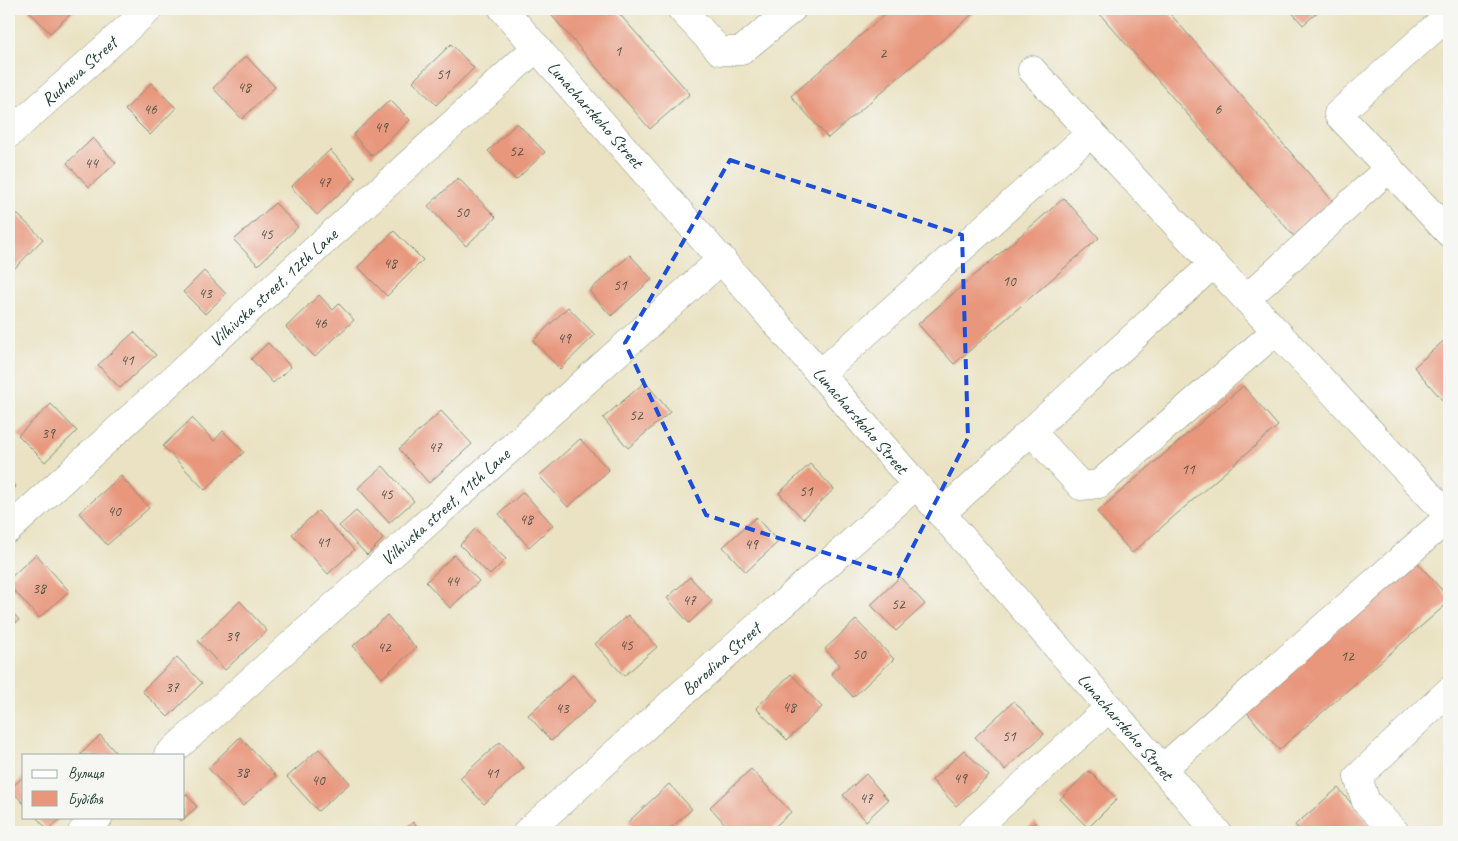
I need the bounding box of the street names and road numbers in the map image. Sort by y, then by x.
street label: Rudneva Street [37,30,124,111]
street label: Lunacharskoho Street [543,57,649,174]
street label: Vilhivska street, 12th Lane [205,223,343,352]
street label: Lunacharskoho Street [808,362,914,480]
street label: Vilhivska street, 11th Lane [376,443,515,570]
street label: Borodina Street [677,616,767,700]
street label: Lunacharskoho Street [1073,669,1179,786]

